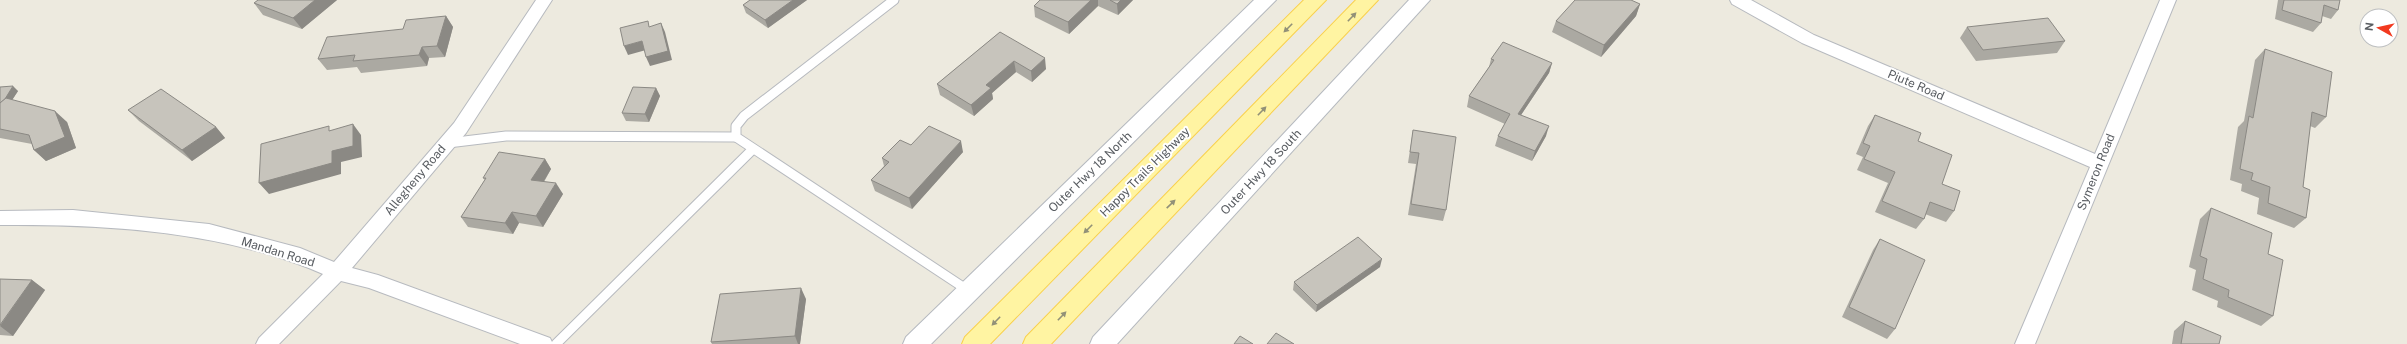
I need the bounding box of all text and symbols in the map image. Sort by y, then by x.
north arrow [2359,8,2399,48]
one-way arrow [1347,12,1356,22]
text: N [2363,22,2376,32]
one-way arrow [1283,23,1293,33]
street label: Piute Road [1886,67,1946,103]
one-way arrow [1257,106,1267,116]
street label: Happy Trails Highway [1097,124,1193,220]
street label: Outer Hwy 18 South [1218,126,1304,218]
street label: Outer Hwy 18 North [1046,129,1135,215]
street label: Symeron Road [2074,132,2118,212]
street label: Allegheny Road [381,142,449,218]
one-way arrow [1166,199,1176,209]
one-way arrow [1083,224,1093,234]
street label: Mandan Road [240,234,316,270]
one-way arrow [1058,311,1067,321]
one-way arrow [992,316,1001,326]

